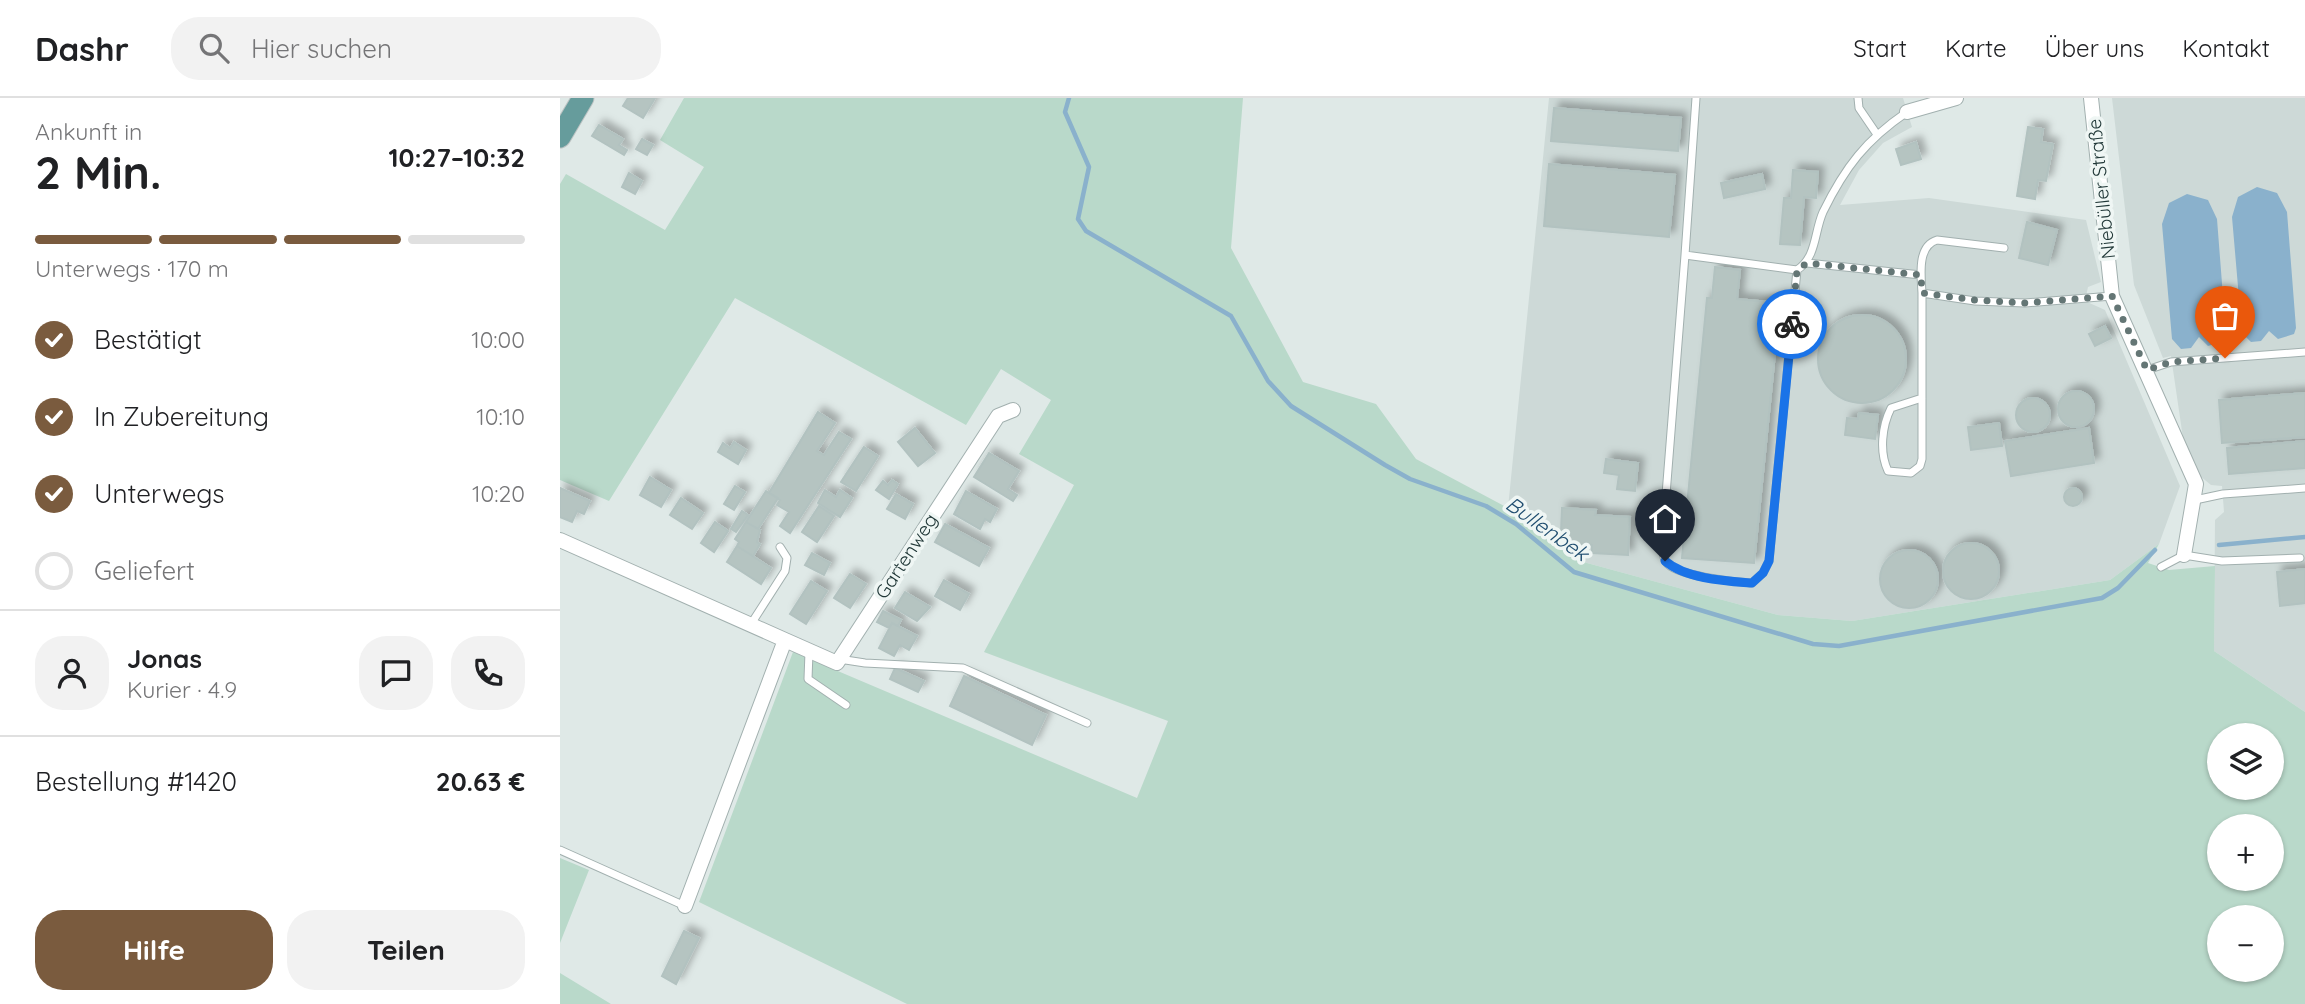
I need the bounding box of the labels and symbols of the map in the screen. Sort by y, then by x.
street label: Niebüller Straße [2082,118,2120,260]
pin [2195,286,2255,358]
courier [1757,289,1827,359]
pin [1635,489,1695,561]
water label: Bullenbek [1501,490,1595,567]
street label: Gartenweg [869,509,943,603]

